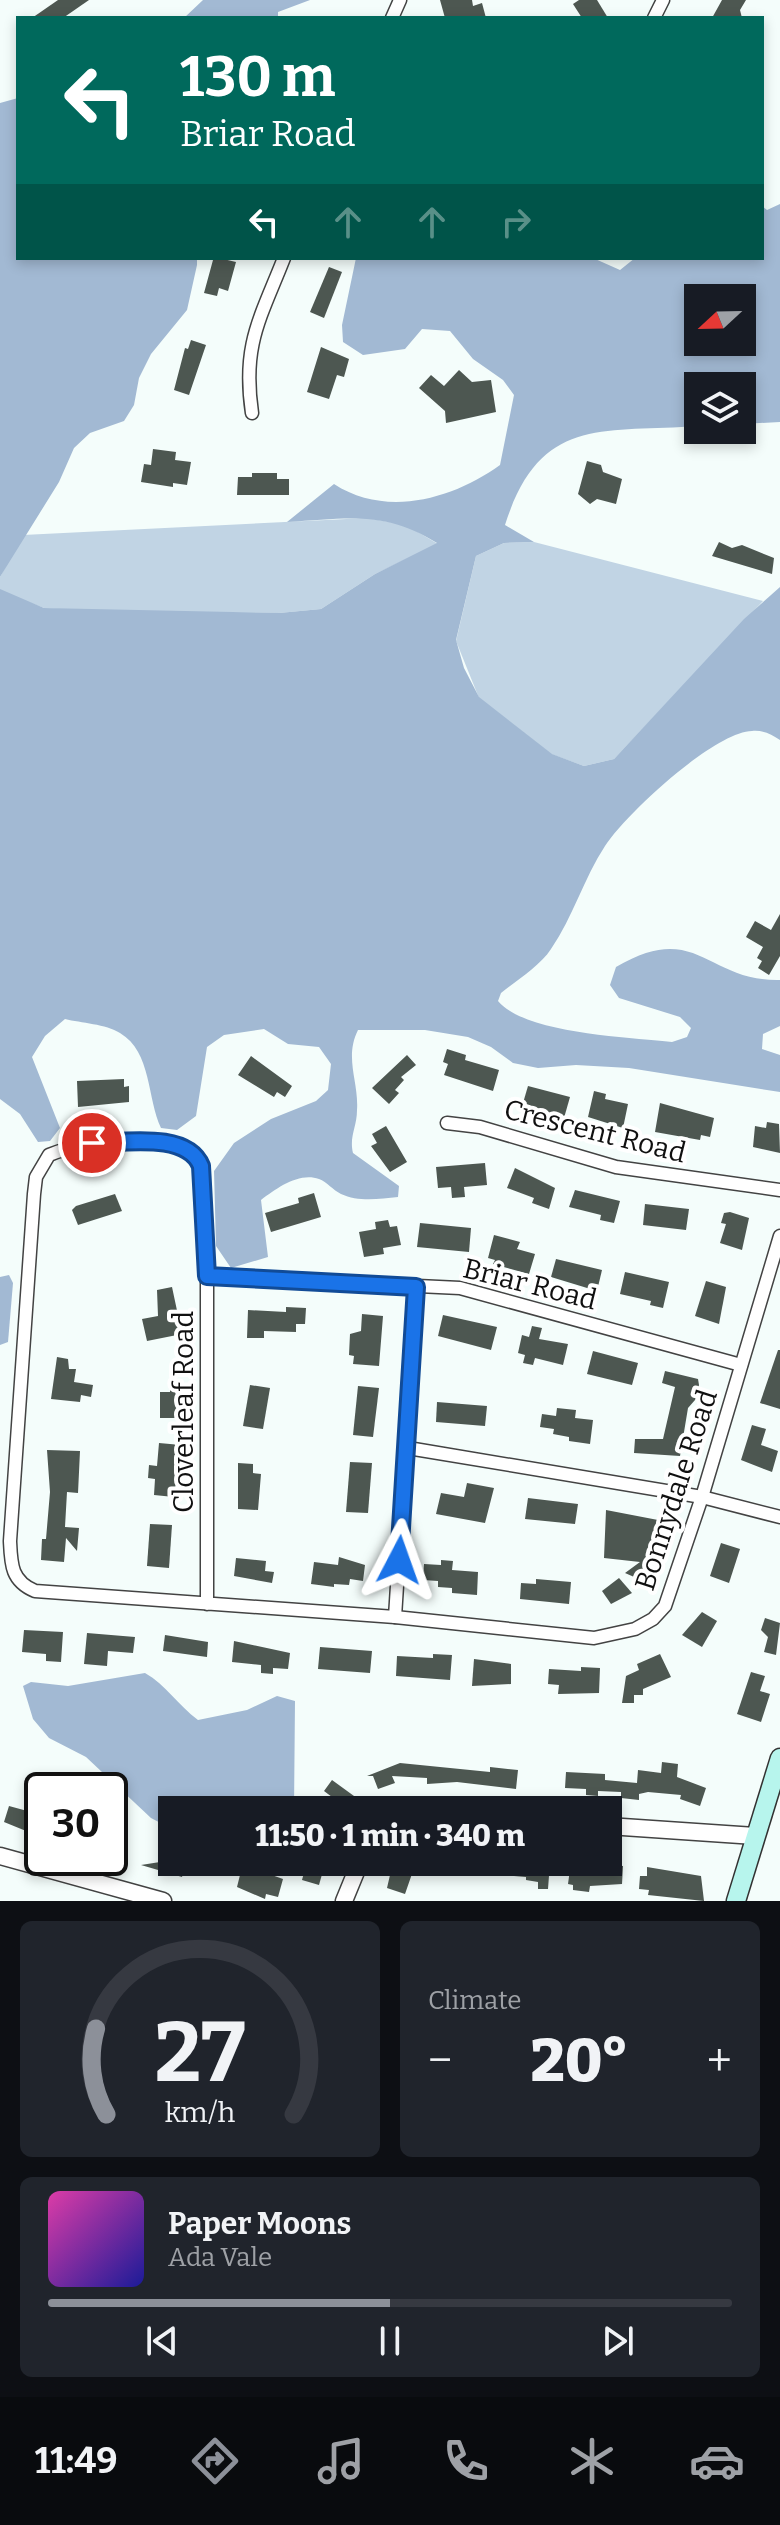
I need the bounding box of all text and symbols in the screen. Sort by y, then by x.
text: 130 m [180,44,336,111]
icon: left [48,48,152,152]
text: Briar Road [180,112,356,156]
icon: left [242,200,286,244]
icon: ahead [326,200,370,244]
icon: ahead [410,200,454,244]
icon: right [494,200,538,244]
north arrow [684,284,756,356]
map controls [684,284,756,444]
button: layers [684,372,756,444]
street label: Crescent Road [501,1092,689,1170]
pin [58,1109,126,1177]
icon: arrive [70,1121,114,1165]
street label: Briar Road [460,1251,600,1317]
street label: Cloverleaf Road [167,1311,200,1513]
street label: Bonnydale Road [628,1386,724,1594]
position arrow [357,1518,441,1602]
speed limit sign: 30 [24,1772,128,1876]
text: 11:50 · 1 min · 340 m [255,1818,525,1854]
text: Climate [428,1985,522,2016]
text: 27 [154,2003,246,2103]
text: 20° [530,2025,629,2097]
text: − [428,2034,452,2087]
text: + [707,2034,732,2087]
text: km/h [165,2095,236,2130]
text: Paper Moons [168,2206,351,2242]
text: Ada Vale [168,2242,272,2273]
icon: previous [140,2319,184,2363]
icon: pause [368,2319,412,2363]
icon: next [596,2319,640,2363]
icon: directions [187,2433,243,2489]
icon: music [313,2433,369,2489]
icon: phone [438,2433,494,2489]
icon: climate [564,2433,620,2489]
icon: car [689,2433,745,2489]
text: 11:49 [35,2439,117,2483]

